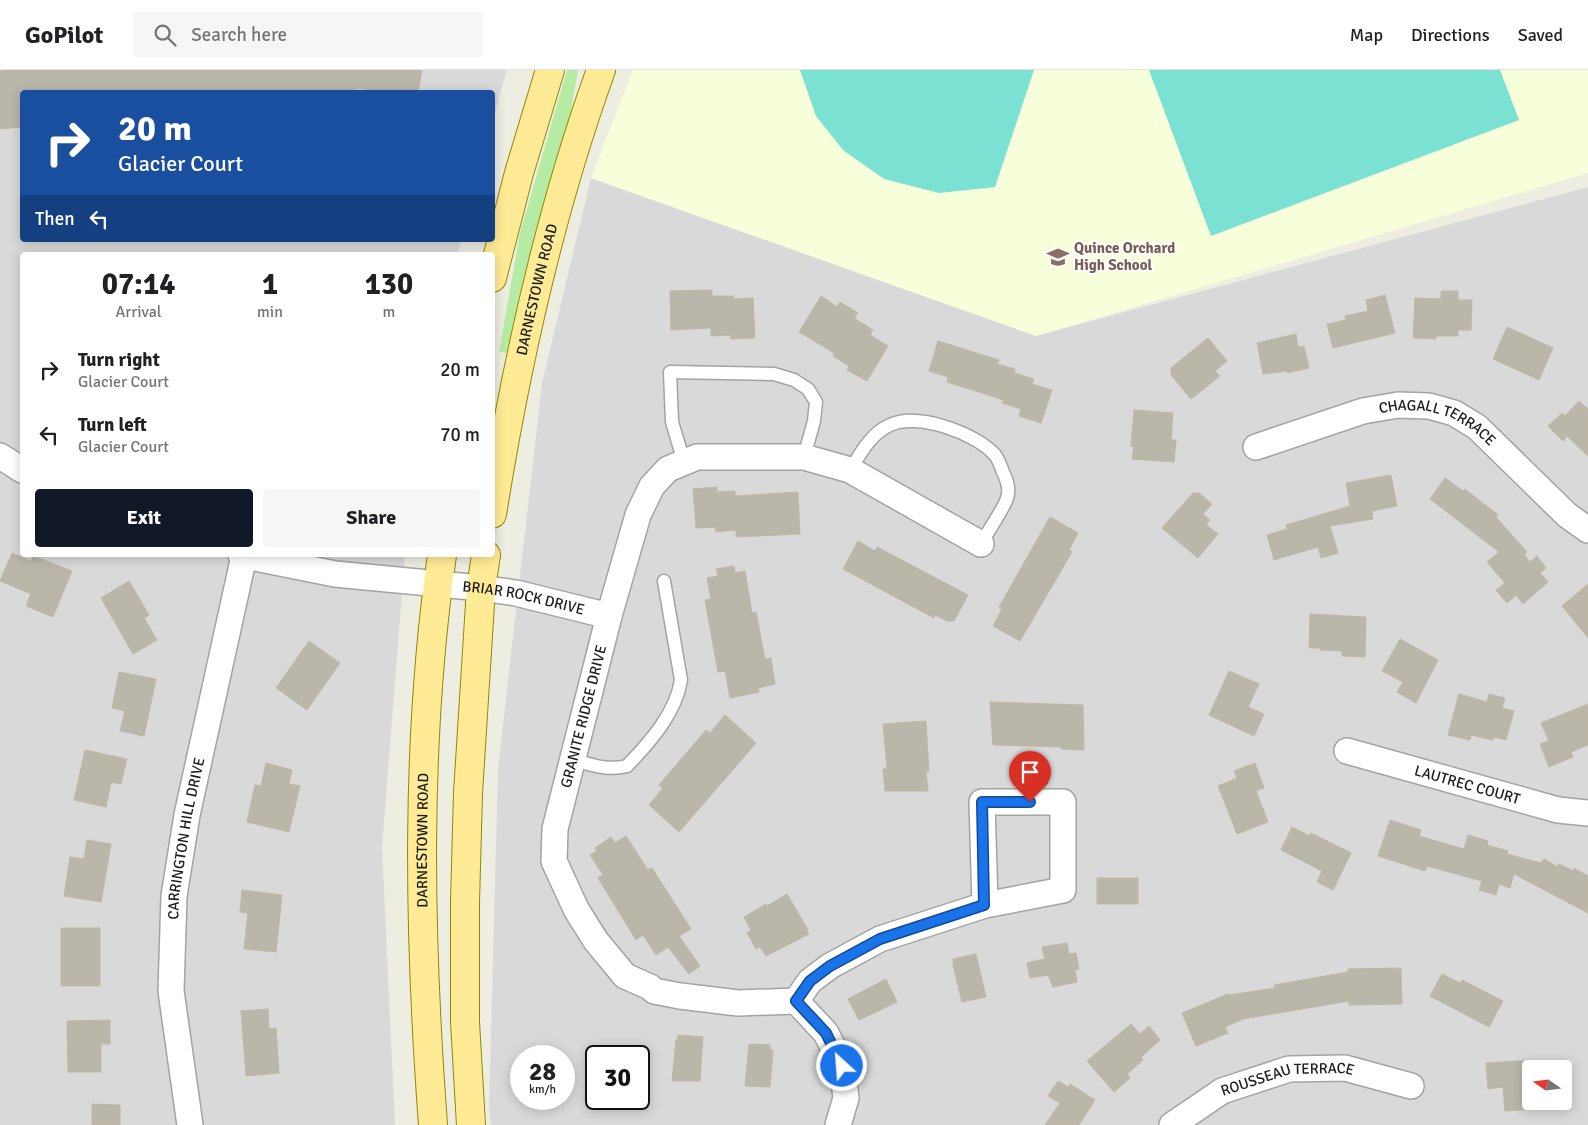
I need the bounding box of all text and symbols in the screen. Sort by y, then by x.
search box [133,12,483,57]
text: GoPilot [25,20,103,50]
icon: search [151,21,179,49]
text: Search here [191,23,287,47]
text: Map [1350,24,1383,46]
text: Directions [1411,24,1490,46]
text: Saved [1518,24,1563,46]
text: 20 m [118,107,192,150]
icon: right [35,110,100,175]
text: Glacier Court [118,150,243,177]
icon: left [85,205,113,233]
text: Then [35,207,75,231]
street label: DARNESTOWN ROAD [512,222,561,357]
place label: Quince Orchard High School [1074,239,1175,274]
school or university icon: Quince Orchard High School [1045,244,1071,270]
text: 07:14 [102,266,175,303]
text: 1 [262,266,278,303]
text: 130 [365,266,413,303]
text: Arrival [115,302,162,322]
text: min [257,302,283,322]
text: m [383,302,395,322]
text: Turn right [78,348,160,372]
icon: right [35,356,63,384]
text: 20 m [440,358,480,382]
text: Glacier Court [78,372,169,392]
street label: CHAGALL TERRACE [1377,396,1500,449]
text: Turn left [78,413,147,437]
icon: left [35,421,63,449]
text: 70 m [440,423,480,447]
text: Glacier Court [78,437,169,457]
button: Exit [35,489,253,547]
button: Share [263,489,480,547]
street label: BRIAR ROCK DRIVE [462,577,586,619]
street label: GRANITE RIDGE DRIVE [557,643,610,790]
pin [1009,751,1051,802]
street label: CARRINGTON HILL DRIVE [164,756,208,920]
icon: arrive [1016,758,1044,786]
street label: LAUTREC COURT [1413,761,1523,808]
street label: DARNESTOWN ROAD [413,773,432,908]
position arrow [815,1039,867,1091]
speed limit sign: 30 [585,1045,650,1110]
text: 28 [529,1056,556,1087]
street label: ROUSSEAU TERRACE [1218,1059,1356,1100]
north arrow [1522,1060,1572,1110]
map controls [1522,1060,1572,1110]
text: km/h [529,1082,556,1097]

